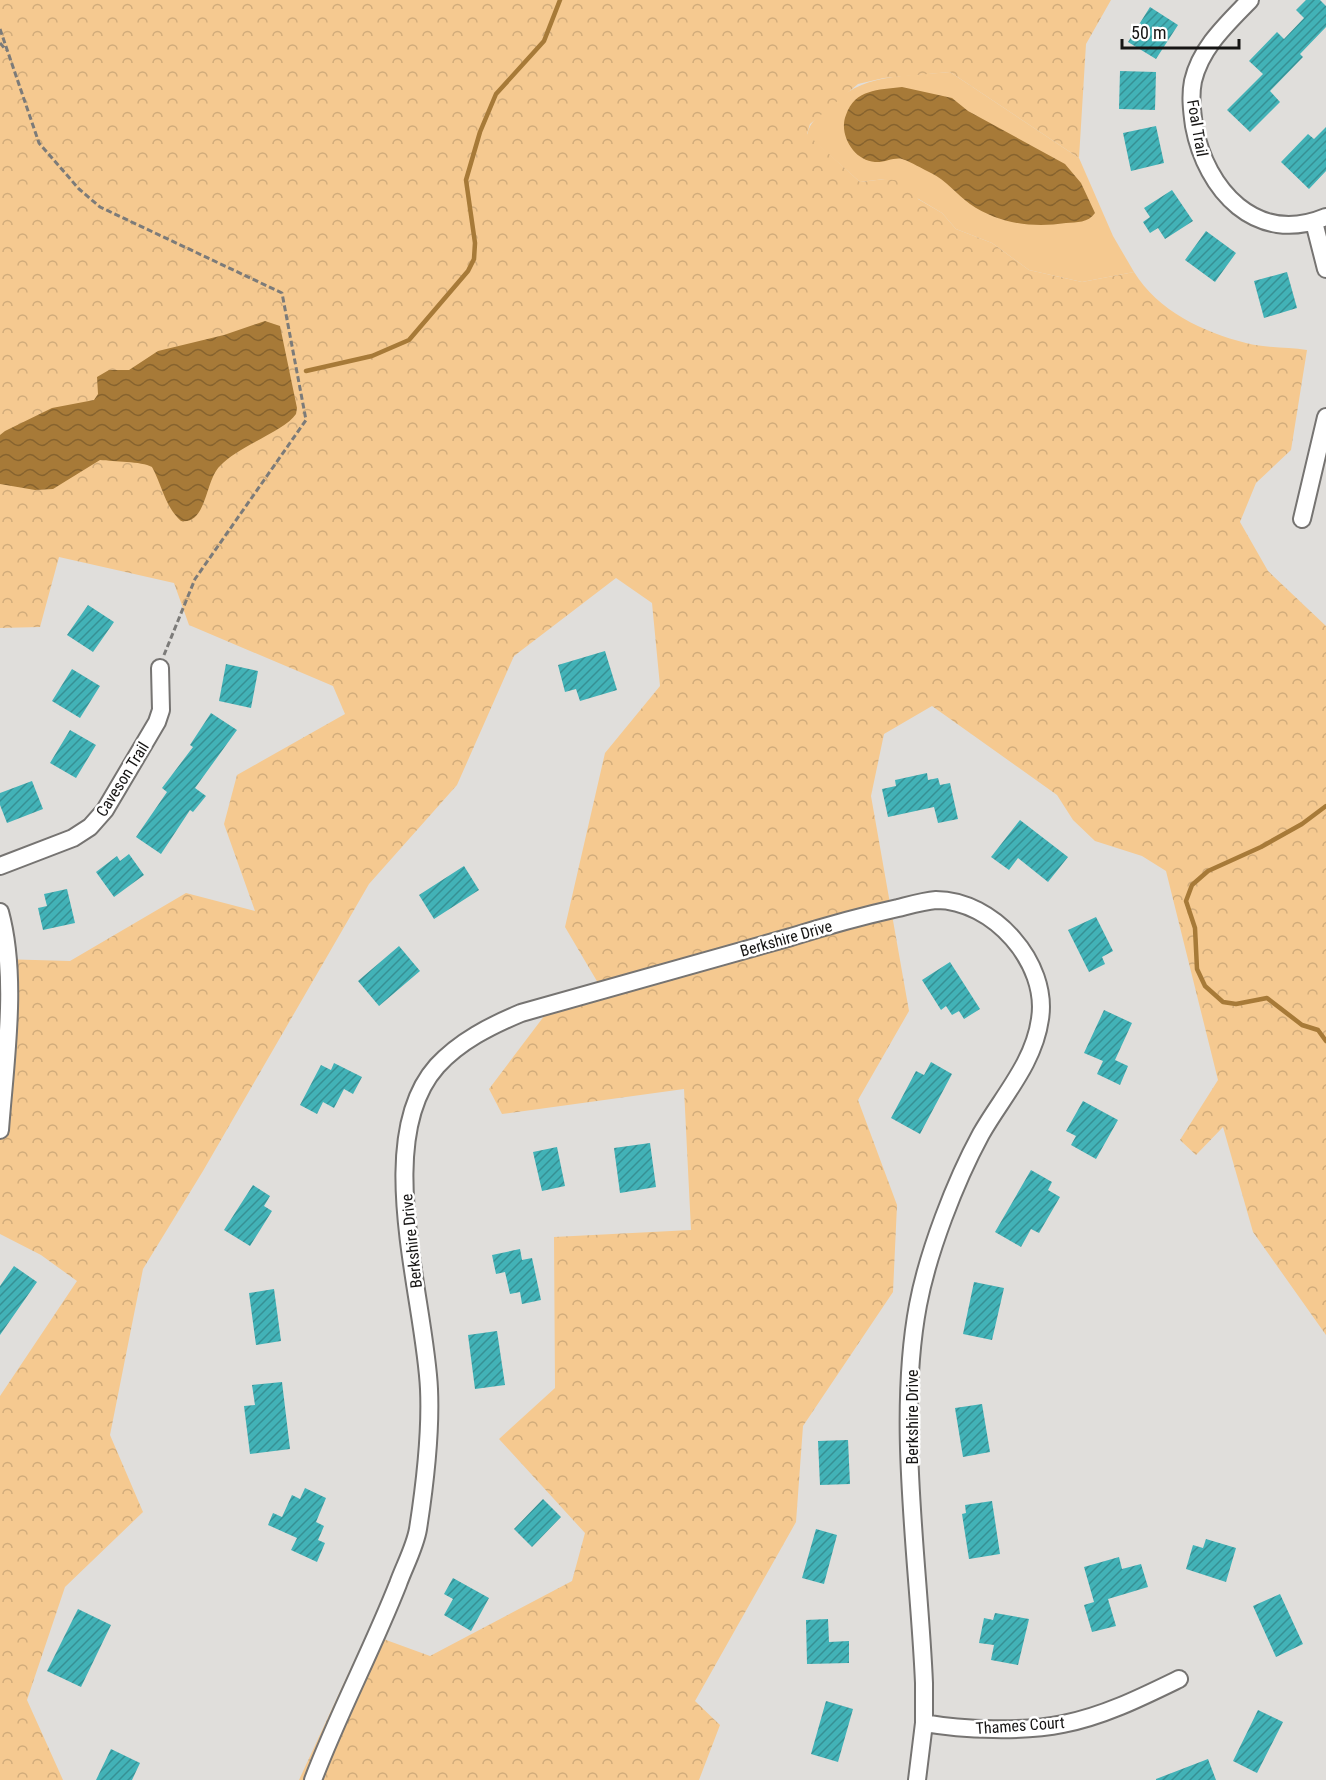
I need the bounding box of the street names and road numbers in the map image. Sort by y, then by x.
street label: Foal Trail [1183,98,1212,158]
street label: Caveson Trail [92,738,153,820]
street label: Berkshire Drive [738,916,834,961]
street label: Berkshire Drive [397,1193,426,1289]
street label: Berkshire Drive [903,1370,922,1464]
street label: Thames Court [975,1713,1065,1738]

